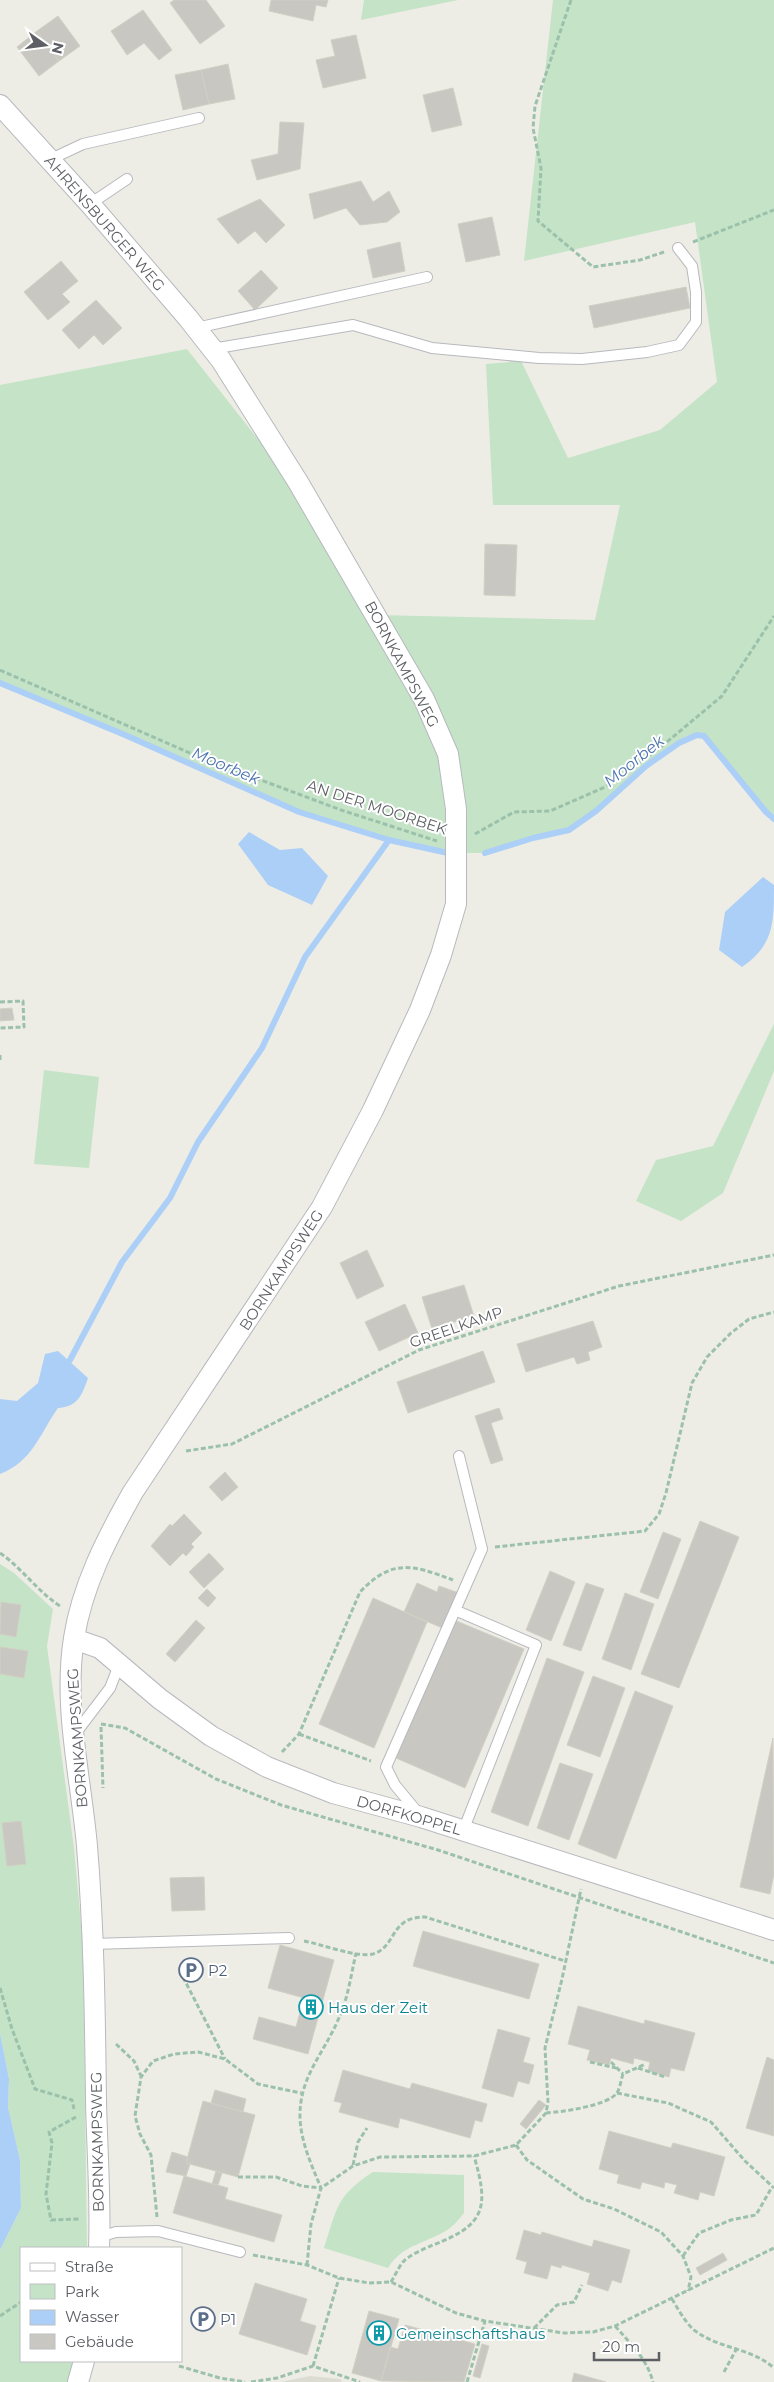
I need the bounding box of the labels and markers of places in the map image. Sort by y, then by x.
parking icon: P2 [178,1957,204,1983]
place label: P2 [208,1961,227,1980]
building icon: Haus der Zeit [298,1994,324,2020]
place label: Haus der Zeit [328,1998,428,2017]
parking icon: P1 [190,2306,216,2332]
place label: P1 [220,2310,236,2329]
building icon: Gemeinschaftshaus [366,2320,392,2346]
place label: Gemeinschaftshaus [396,2324,545,2343]

